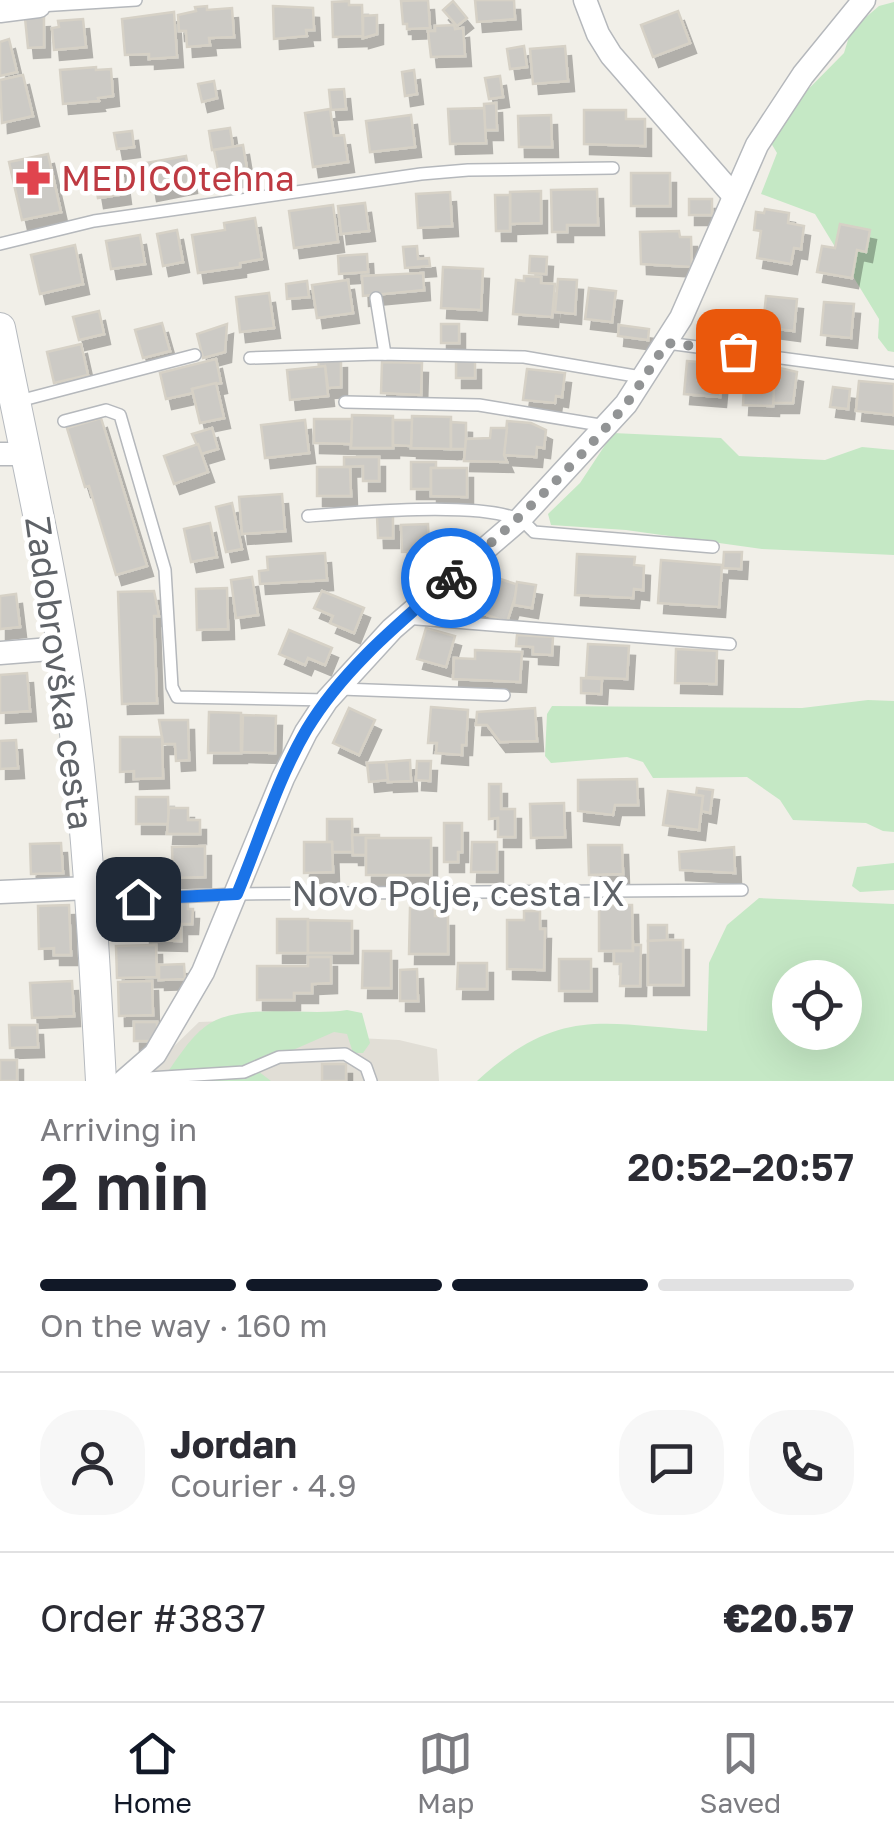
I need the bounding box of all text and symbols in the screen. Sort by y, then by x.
place label: MEDICOtehna [61,157,295,199]
pharmacy icon: MEDICOtehna [14,159,52,197]
pin [696,309,781,394]
icon: bag [711,324,766,379]
street label: Zadobrovška cesta [17,513,103,833]
courier [401,528,501,628]
icon: bike [424,551,479,606]
pin [96,857,181,942]
icon: home [111,872,166,927]
street label: Novo Polje, cesta IX [291,872,625,914]
map controls [772,960,862,1050]
button: locate [772,960,862,1050]
text: Arriving in [40,1110,197,1148]
text: 20:52–20:57 [627,1144,854,1189]
text: 2 min [40,1146,209,1224]
text: On the way · 160 m [40,1306,328,1344]
button: person [40,1410,145,1515]
button: chat [619,1410,724,1515]
button: phone [749,1410,854,1515]
text: Jordan [170,1421,297,1466]
text: Courier · 4.9 [170,1466,357,1504]
text: Order #3837 [40,1595,266,1640]
text: €20.57 [723,1595,854,1640]
tab: Home [113,1726,192,1819]
tab: Map [417,1726,474,1819]
tab: Saved [700,1726,781,1819]

